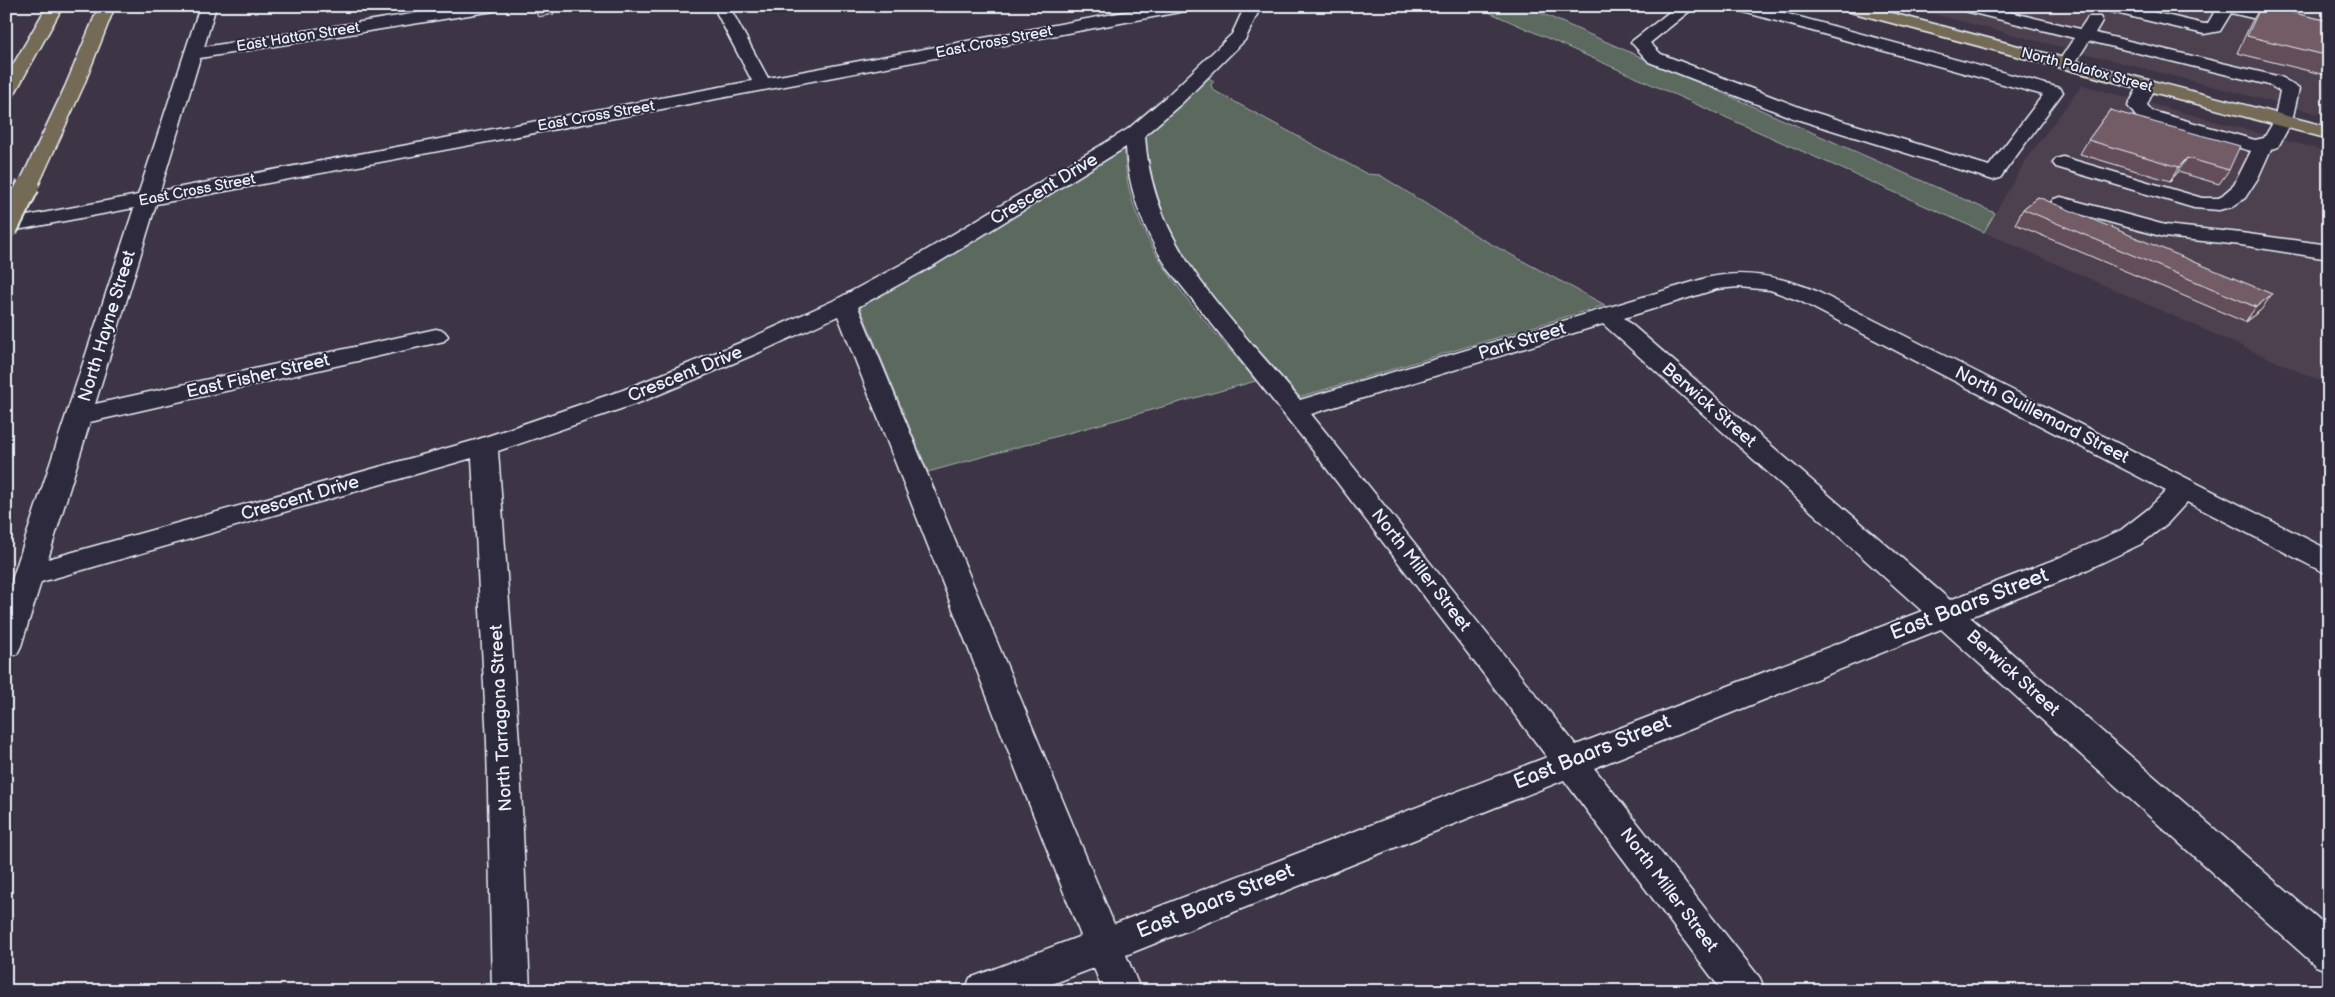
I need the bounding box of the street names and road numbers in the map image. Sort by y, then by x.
street label: East Hatton Street [235,18,361,56]
street label: East Cross Street [934,21,1054,63]
street label: North Palafox Street [2019,43,2155,97]
street label: East Cross Street [536,96,656,136]
street label: Crescent Drive [986,149,1102,229]
street label: East Cross Street [137,169,257,211]
street label: North Hayne Street [74,247,140,404]
street label: Park Street [1476,318,1569,364]
street label: Crescent Drive [625,341,746,407]
street label: East Fisher Street [184,349,332,403]
street label: Berwick Street [1658,358,1761,452]
street label: North Guillemard Street [1951,362,2133,468]
street label: Crescent Drive [239,471,362,525]
street label: North Miller Street [1367,505,1476,636]
street label: East Baars Street [1886,562,2052,646]
street label: North Tarragona Street [486,624,516,812]
street label: Berwick Street [1962,626,2064,721]
street label: East Baars Street [1510,709,1675,795]
street label: North Miller Street [1616,824,1723,956]
street label: East Baars Street [1133,858,1298,944]

